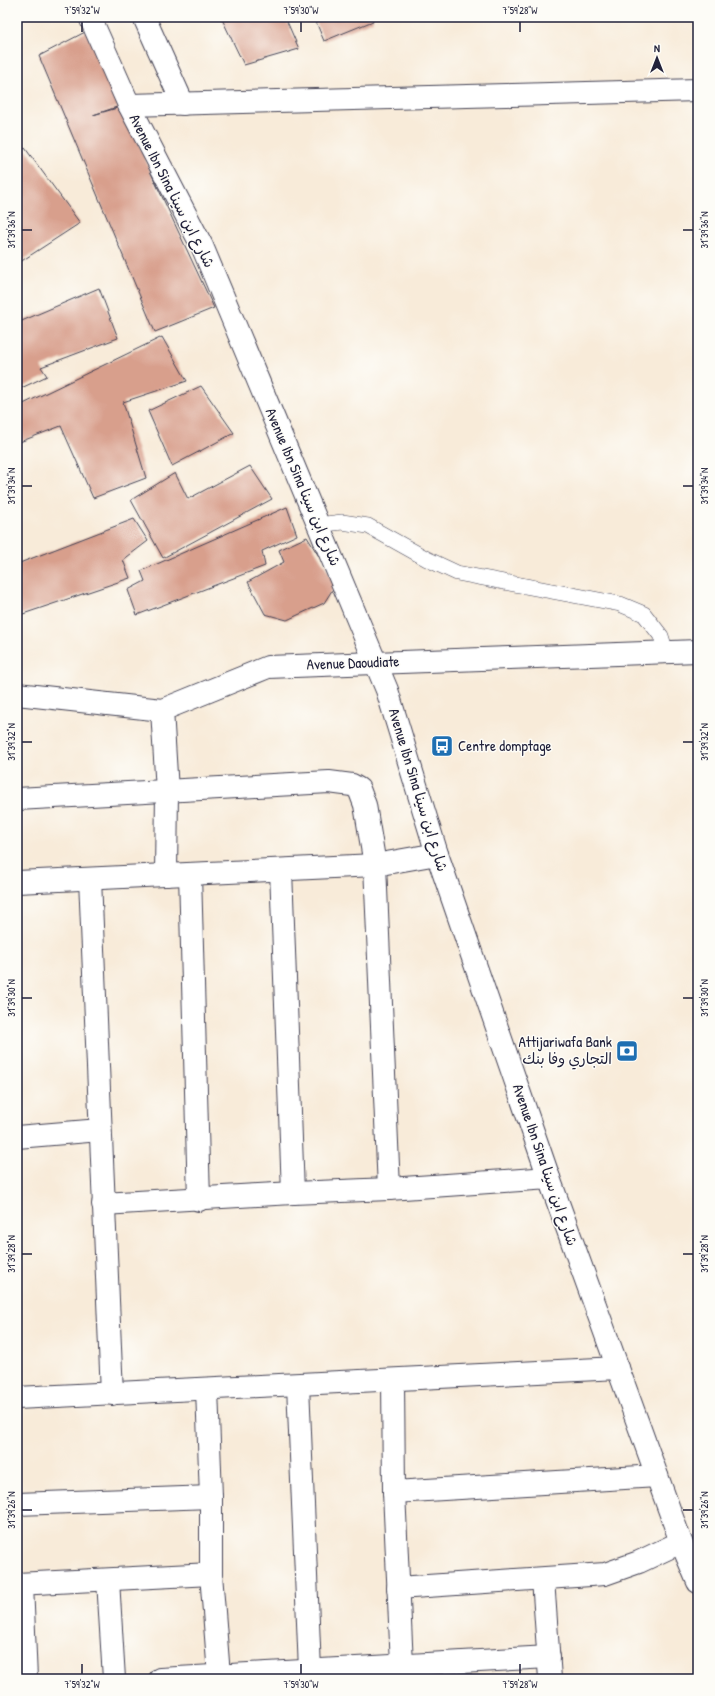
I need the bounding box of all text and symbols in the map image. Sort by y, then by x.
text: 7°59'32"W [64,4,100,17]
text: 7°59'30"W [284,4,319,17]
text: 7°59'28"W [502,4,538,17]
north arrow [637,38,677,78]
text: N [654,41,660,55]
street label: Avenue Ibn Sina شارع ابن سينا [125,110,220,271]
text: 31°39'36"N [5,211,18,249]
text: 31°39'36"N [698,211,711,249]
street label: Avenue Ibn Sina شارع ابن سينا [261,405,346,569]
text: 31°39'34"N [5,468,18,504]
text: 31°39'34"N [698,468,711,504]
street label: Avenue Daoudiate [306,650,400,675]
street label: Avenue Ibn Sina شارع ابن سينا [384,706,453,874]
text: 31°39'32"N [5,723,18,761]
text: 31°39'32"N [698,723,711,761]
bus stop icon: Centre domptage [429,733,455,759]
place label: Centre domptage [458,735,552,756]
text: 31°39'30"N [5,979,18,1017]
text: 31°39'30"N [698,979,711,1017]
place label: Attijariwafa Bank التجاري وفا بنك [518,1031,612,1070]
bank icon: Attijariwafa Bank التجاري وفا بنك [614,1038,640,1064]
street label: Avenue Ibn Sina شارع ابن سينا [508,1081,583,1249]
text: 31°39'28"N [5,1235,18,1273]
text: 31°39'28"N [698,1235,711,1273]
text: 31°39'26"N [5,1491,18,1529]
text: 31°39'26"N [698,1491,711,1529]
text: 7°59'32"W [64,1678,100,1691]
text: 7°59'30"W [284,1678,319,1691]
text: 7°59'28"W [502,1678,538,1691]

